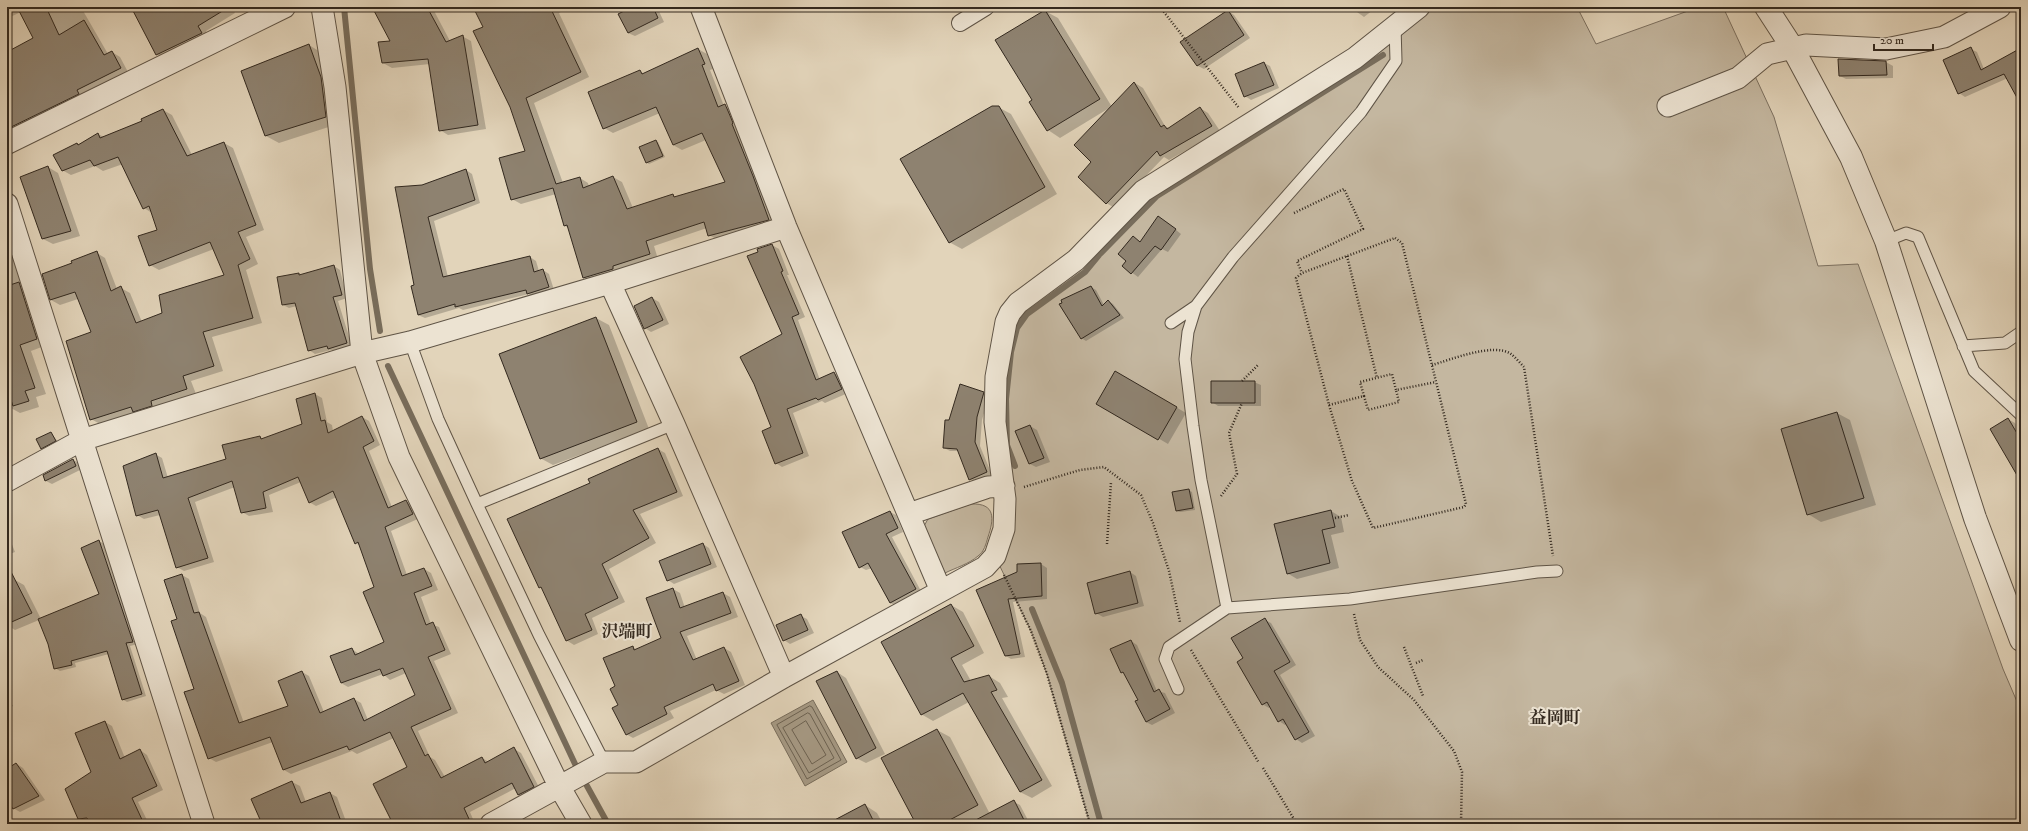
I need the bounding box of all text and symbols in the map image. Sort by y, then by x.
scale bar [1874,26,1933,52]
text: 20 m [1880,33,1904,48]
district label: 沢端町 [602,621,653,643]
district label: 益岡町 [1530,707,1581,729]

